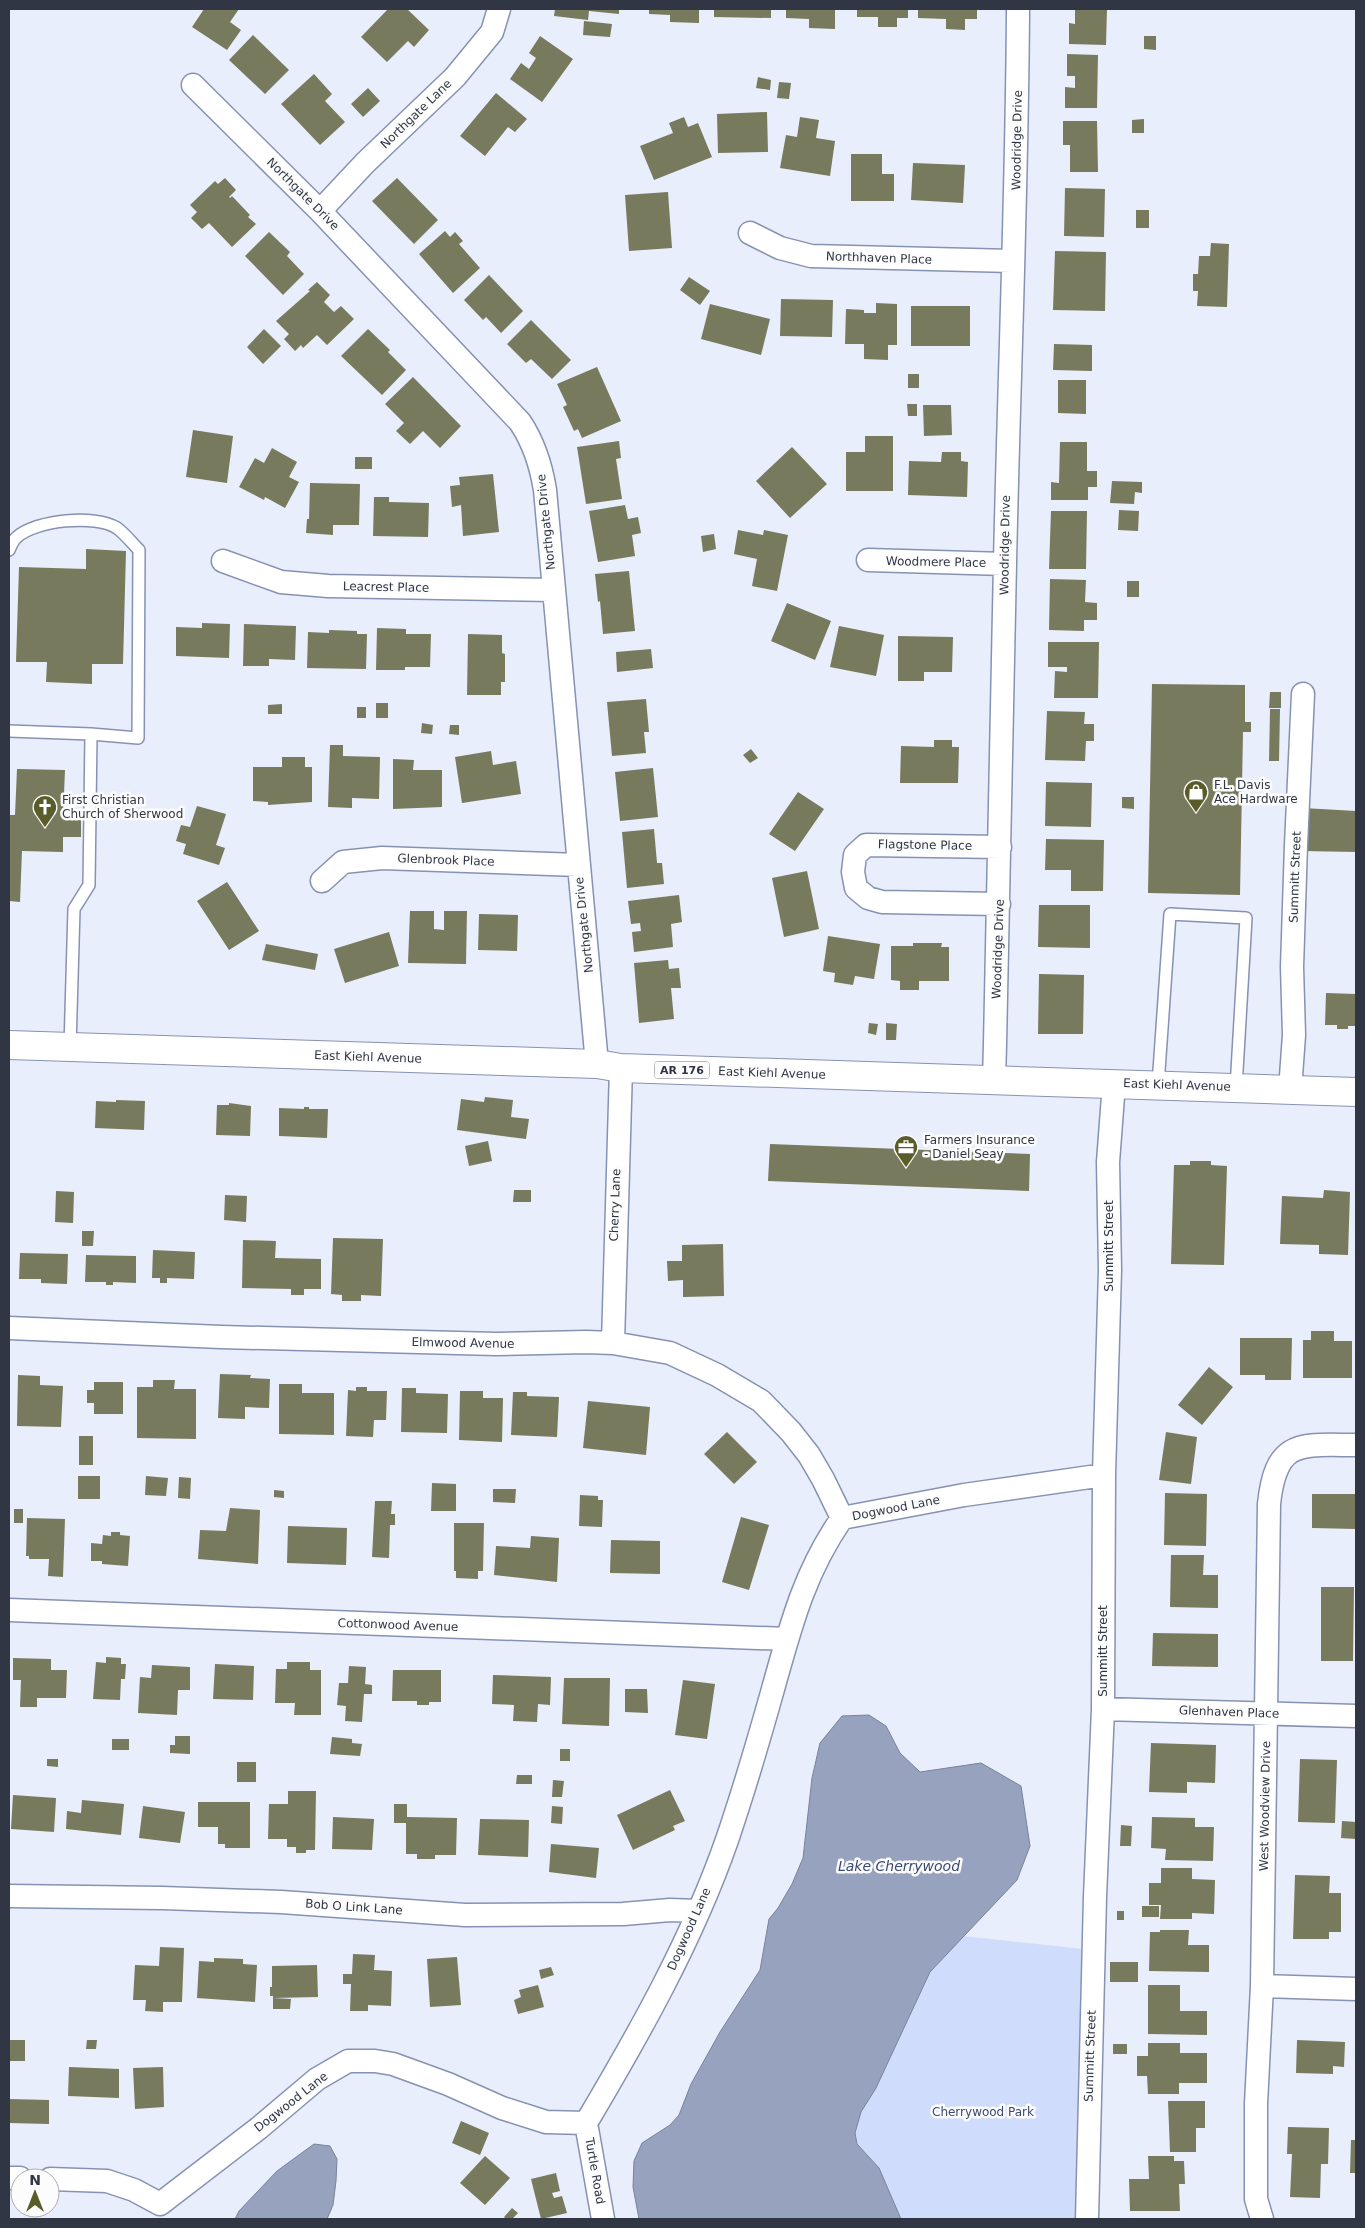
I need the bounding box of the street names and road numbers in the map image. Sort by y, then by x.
street label: Northgate Lane [378,77,454,151]
street label: Woodridge Drive [1009,90,1025,190]
street label: Northgate Drive [264,155,342,233]
street label: Northhaven Place [826,249,932,267]
street label: Northgate Drive [534,473,558,571]
street label: Woodridge Drive [997,495,1013,595]
street label: Woodmere Place [886,554,986,570]
street label: Leacrest Place [343,579,429,595]
street label: Summitt Street [1286,831,1304,923]
street label: Flagstone Place [878,837,972,853]
street label: Glenbrook Place [397,851,495,869]
street label: Northgate Drive [572,876,596,974]
street label: Woodridge Drive [989,899,1007,999]
street label: East Kiehl Avenue [314,1048,422,1066]
road number: AR 176 [654,1062,710,1078]
street label: East Kiehl Avenue [718,1064,826,1082]
street label: East Kiehl Avenue [1123,1076,1231,1094]
street label: Cherry Lane [607,1168,623,1242]
street label: Summitt Street [1102,1200,1116,1292]
street label: Elmwood Avenue [411,1335,515,1351]
street label: Dogwood Lane [851,1493,941,1523]
street label: Summitt Street [1096,1605,1110,1697]
street label: Cottonwood Avenue [337,1616,459,1634]
street label: Glenhaven Place [1179,1703,1279,1721]
street label: West Woodview Drive [1257,1741,1273,1871]
street label: Dogwood Lane [664,1885,714,1973]
street label: Bob O Link Lane [305,1897,403,1917]
street label: Summitt Street [1081,2010,1099,2102]
street label: Dogwood Lane [252,2069,330,2135]
street label: Turtle Road [582,2136,608,2205]

